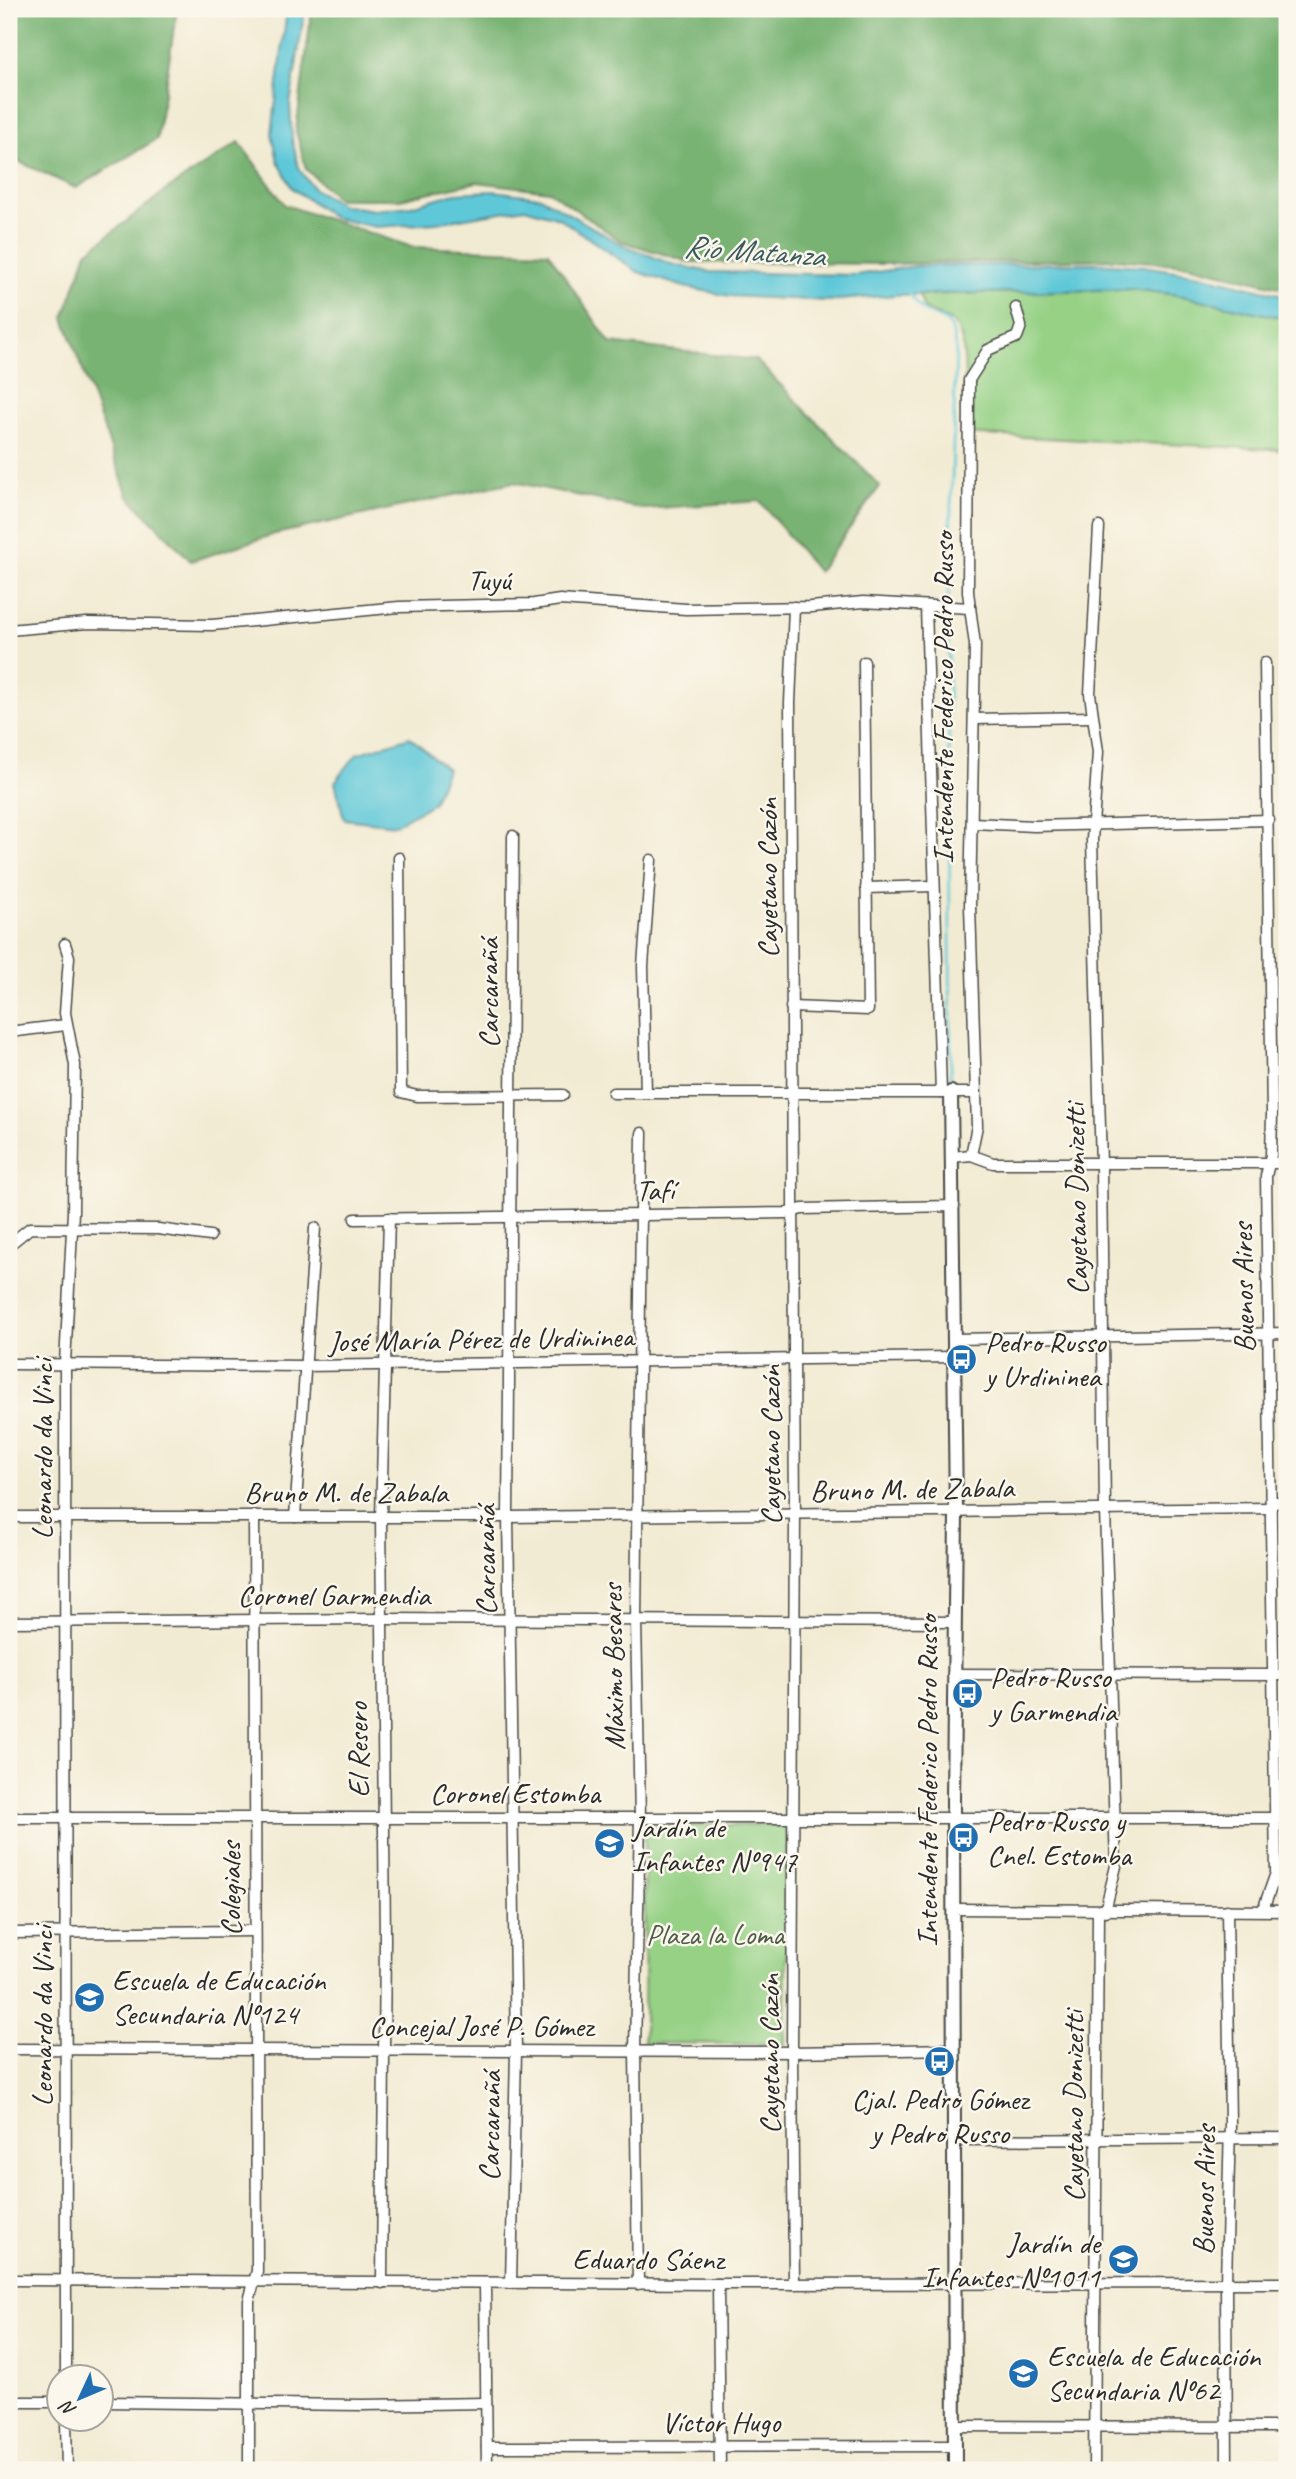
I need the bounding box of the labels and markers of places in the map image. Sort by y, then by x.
place label: Pedro Russo y Urdininea [983,1323,1107,1395]
bus stop icon: Pedro Russo y Urdininea [945,1342,979,1376]
place label: Pedro Russo y Garmendia [988,1658,1118,1730]
bus stop icon: Pedro Russo y Garmendia [950,1677,984,1711]
place label: Pedro Russo y Cnel. Estomba [987,1802,1133,1874]
place label: Jardín de Infantes Nº947 [630,1808,798,1880]
bus stop icon: Pedro Russo y Cnel. Estomba [947,1821,981,1855]
school or university icon: Jardín de Infantes Nº947 [592,1827,626,1861]
place label: Escuela de Educación Secundaria Nº124 [112,1961,327,2033]
school or university icon: Escuela de Educación Secundaria Nº124 [72,1980,106,2014]
bus stop icon: Cjal. Pedro Gómez y Pedro Russo [923,2044,957,2078]
place label: Cjal. Pedro Gómez y Pedro Russo [852,2080,1031,2152]
place label: Jardín de Infantes Nº1011 [922,2224,1102,2296]
school or university icon: Jardín de Infantes Nº1011 [1106,2243,1140,2277]
place label: Escuela de Educación Secundaria Nº62 [1047,2337,1262,2409]
school or university icon: Escuela de Educación Secundaria Nº62 [1007,2356,1041,2390]

